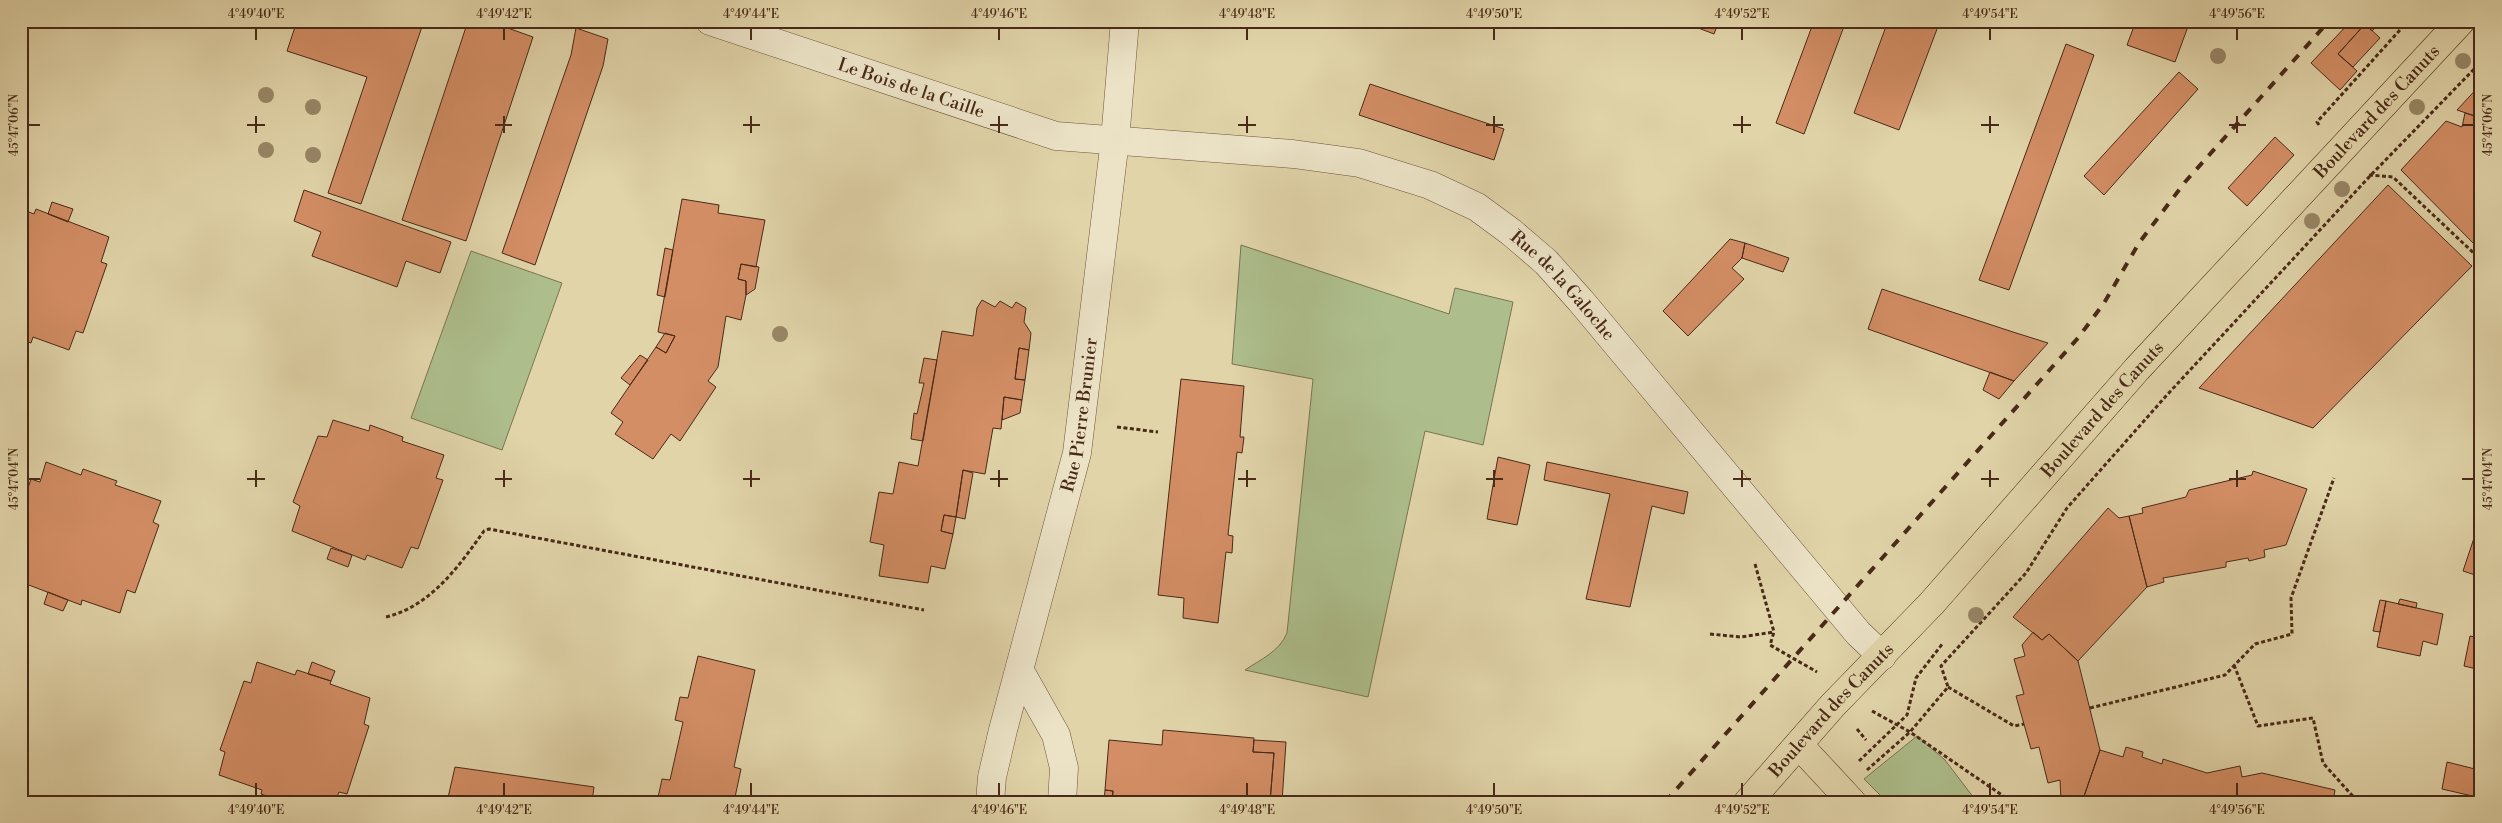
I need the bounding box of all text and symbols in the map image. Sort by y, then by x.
text: 4°49'40"E [228,7,284,22]
text: 4°49'42"E [476,7,532,22]
text: 4°49'44"E [723,7,779,22]
text: 4°49'46"E [971,7,1027,22]
text: 4°49'48"E [1219,7,1275,22]
text: 4°49'50"E [1466,7,1522,22]
text: 4°49'52"E [1714,7,1770,22]
text: 4°49'54"E [1962,7,2018,22]
text: 4°49'56"E [2209,7,2265,22]
street label: Boulevard des Canuts [2308,40,2445,184]
street label: Le Bois de la Caille [835,53,988,123]
text: 45°47'06"N [7,94,22,156]
text: 45°47'06"N [2481,94,2496,156]
street label: Rue de la Galoche [1506,225,1620,345]
street label: Rue Pierre Brunier [1056,336,1102,495]
street label: Boulevard des Canuts [2035,336,2169,483]
text: 45°47'04"N [7,448,22,510]
text: 45°47'04"N [2481,448,2496,510]
street label: Boulevard des Canuts [1763,638,1899,783]
text: 4°49'40"E [228,803,284,818]
text: 4°49'42"E [476,803,532,818]
text: 4°49'44"E [723,803,779,818]
text: 4°49'46"E [971,803,1027,818]
text: 4°49'48"E [1219,803,1275,818]
text: 4°49'50"E [1466,803,1522,818]
text: 4°49'52"E [1714,803,1770,818]
text: 4°49'54"E [1962,803,2018,818]
text: 4°49'56"E [2209,803,2265,818]

